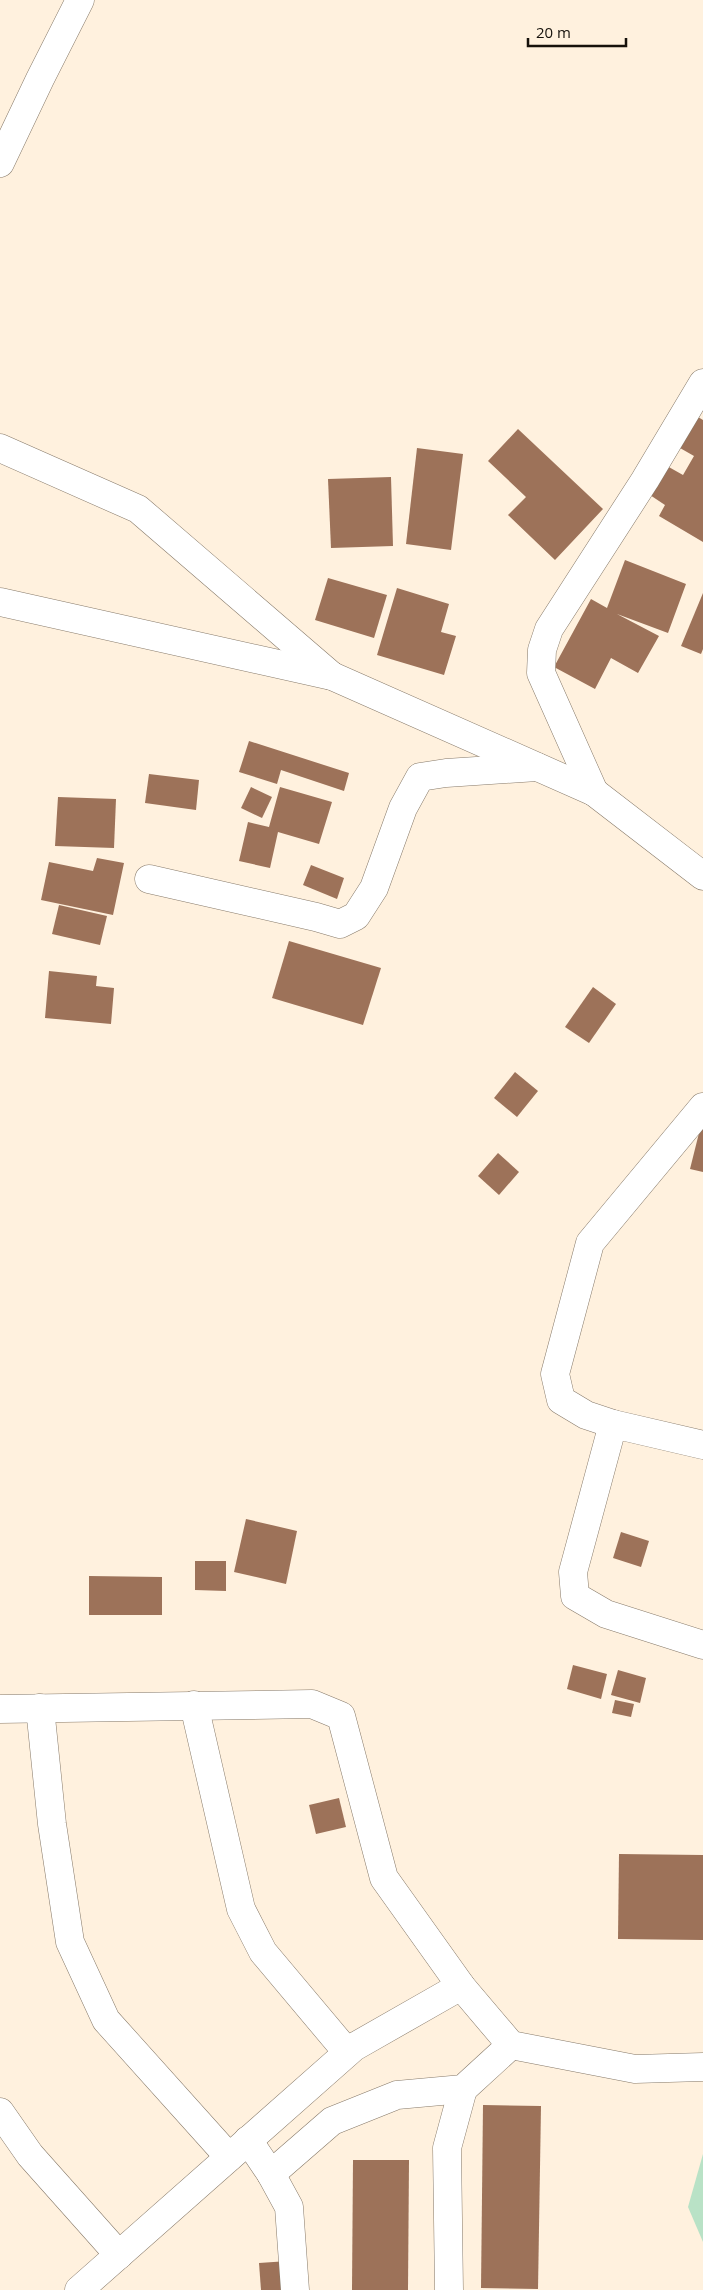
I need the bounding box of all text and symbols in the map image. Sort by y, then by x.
scale bar [528,15,626,47]
text: 20 m [536,22,571,42]

